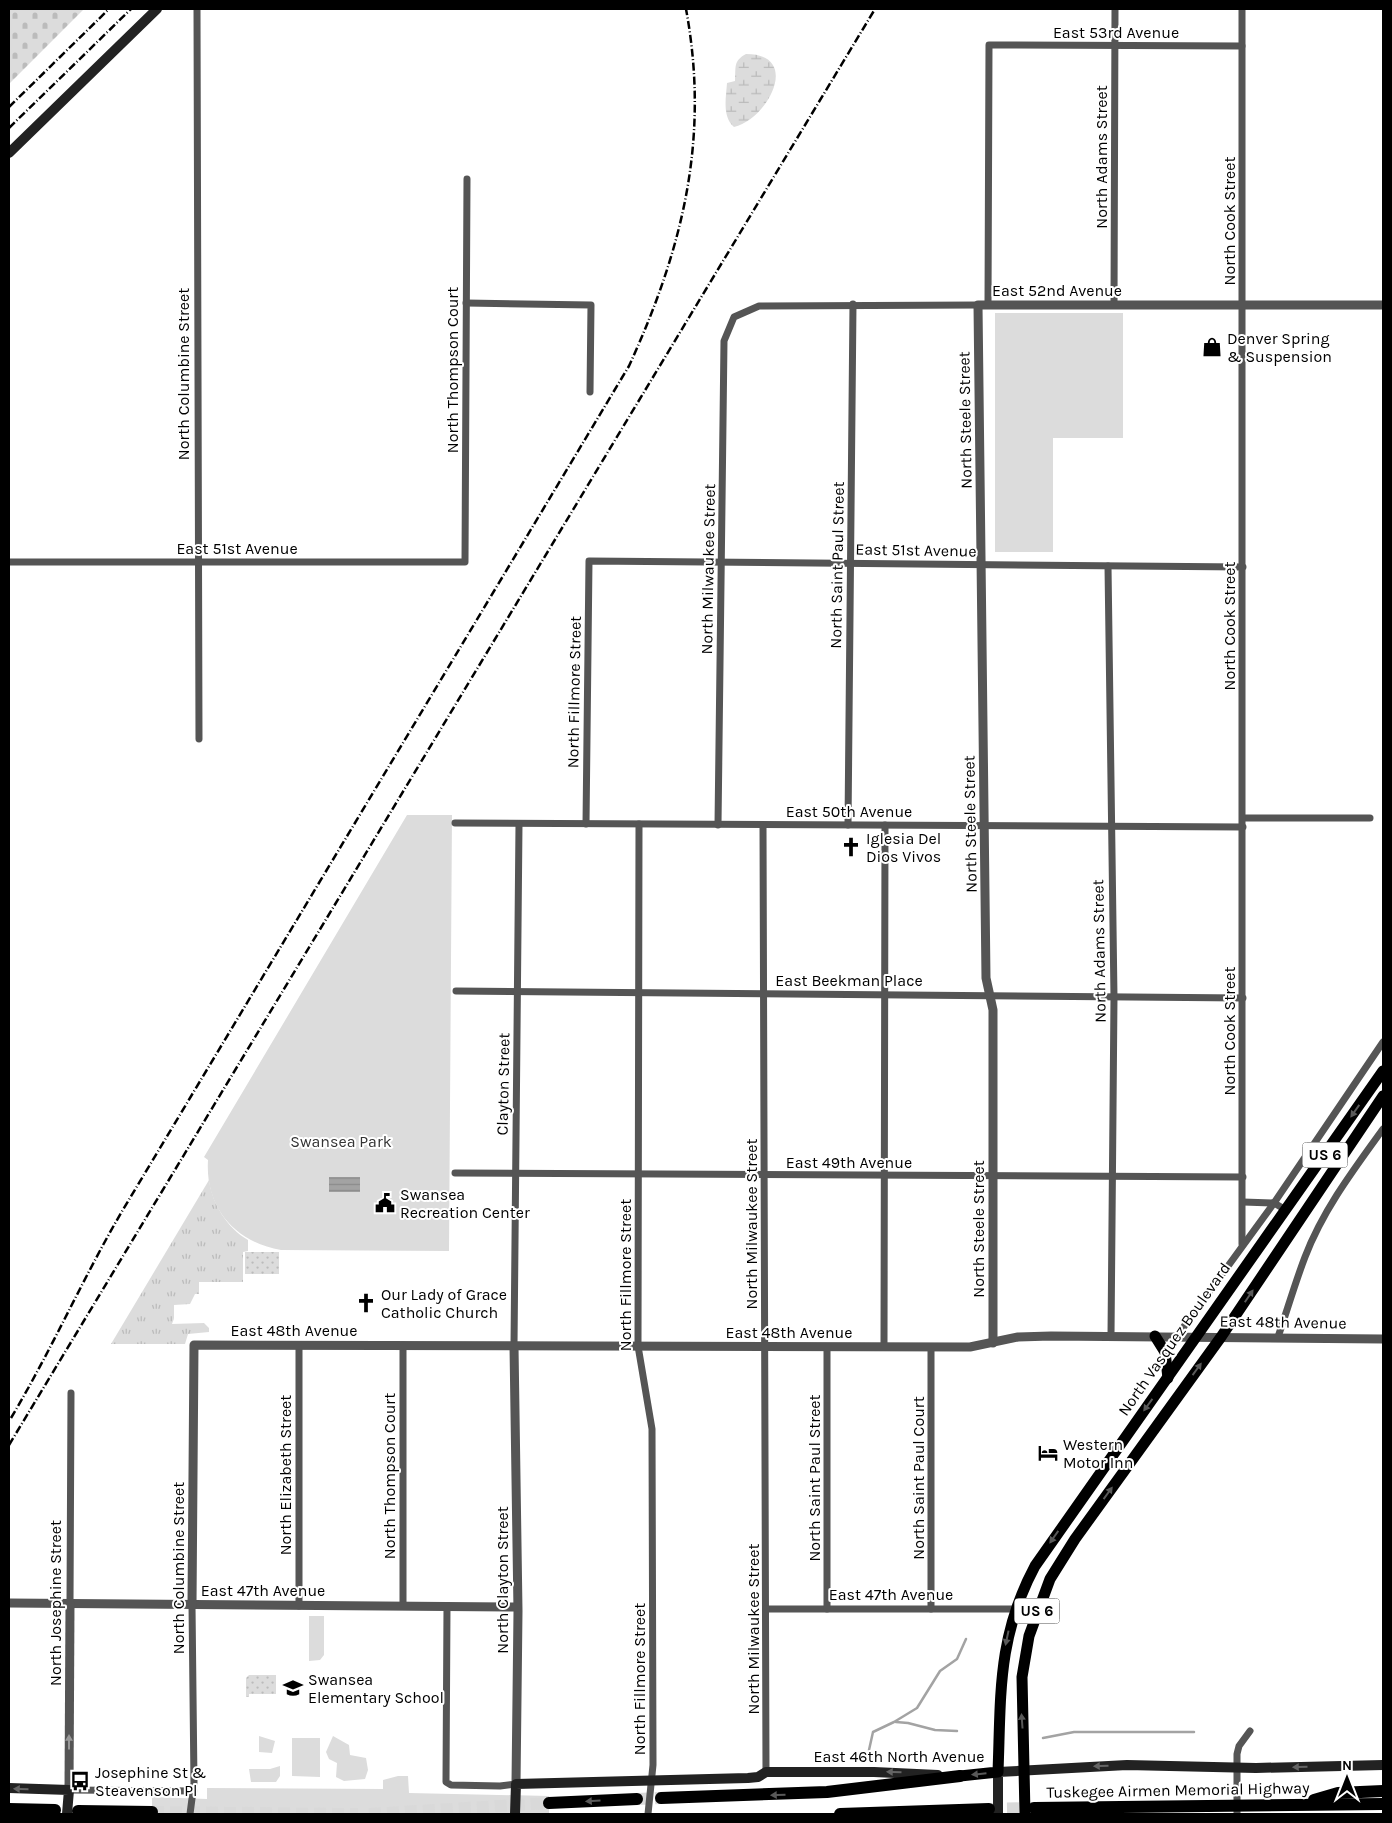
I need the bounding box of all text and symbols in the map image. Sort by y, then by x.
street label: East 53rd Avenue [1053,23,1179,42]
street label: North Adams Street [1092,85,1111,229]
street label: North Cook Street [1220,157,1239,285]
street label: East 52nd Avenue [992,281,1122,300]
street label: North Thompson Court [443,287,462,453]
street label: North Columbine Street [174,288,193,460]
place label: Denver Spring & Suspension [1227,329,1332,366]
shop icon: Denver Spring & Suspension [1201,336,1223,358]
street label: North Steele Street [954,351,976,489]
street label: North Saint Paul Street [826,481,848,649]
street label: North Milwaukee Street [697,483,719,655]
street label: East 51st Avenue [176,539,298,558]
street label: East 51st Avenue [855,539,977,561]
street label: North Cook Street [1220,562,1239,690]
street label: North Fillmore Street [563,616,585,768]
street label: North Steele Street [959,755,981,893]
street label: East 50th Avenue [786,802,912,821]
place label: Iglesia Del Dios Vivos [866,829,941,866]
church icon: Iglesia Del Dios Vivos [840,836,862,858]
street label: North Adams Street [1088,879,1110,1023]
street label: North Cook Street [1220,967,1239,1095]
street label: East Beekman Place [775,971,923,990]
street label: Clayton Street [493,1032,513,1136]
one-way arrow [1350,1104,1360,1117]
park label: Swansea Park [290,1132,392,1151]
street label: North Milwaukee Street [742,1139,761,1310]
road number: US 6 [1302,1142,1348,1168]
street label: East 49th Avenue [786,1153,912,1172]
street label: North Steele Street [969,1160,988,1298]
place label: Swansea Recreation Center [400,1185,530,1222]
public building icon: Swansea Recreation Center [374,1192,396,1214]
street label: North Fillmore Street [616,1199,635,1351]
street label: North Vasquez Boulevard [1114,1259,1234,1419]
place label: Our Lady of Grace Catholic Church [381,1285,507,1322]
one-way arrow [1244,1290,1253,1303]
church icon: Our Lady of Grace Catholic Church [355,1292,377,1314]
street label: East 48th Avenue [1219,1311,1347,1333]
street label: East 48th Avenue [231,1321,357,1340]
street label: East 48th Avenue [726,1323,852,1342]
one-way arrow [1192,1363,1202,1376]
street label: North Thompson Court [380,1393,399,1559]
street label: North Saint Paul Street [805,1394,824,1562]
street label: North Elizabeth Street [276,1395,295,1555]
street label: North Saint Paul Court [909,1396,928,1560]
one-way arrow [1143,1398,1154,1411]
place label: Western Motor Inn [1063,1435,1133,1472]
hotel icon: Western Motor Inn [1037,1442,1059,1464]
street label: North Columbine Street [169,1482,188,1654]
one-way arrow [1103,1486,1113,1500]
street label: North Clayton Street [493,1506,512,1654]
street label: North Josephine Street [46,1520,65,1686]
one-way arrow [1049,1530,1059,1544]
street label: North Milwaukee Street [744,1544,763,1715]
street label: East 47th Avenue [201,1581,325,1600]
street label: East 47th Avenue [829,1585,953,1604]
road number: US 6 [1014,1598,1060,1624]
street label: North Fillmore Street [630,1603,649,1755]
one-way arrow [1003,1630,1011,1646]
place label: Swansea Elementary School [308,1670,444,1707]
school or university icon: Swansea Elementary School [282,1677,304,1699]
one-way arrow [1018,1713,1026,1729]
one-way arrow [65,1733,73,1749]
street label: East 46th North Avenue [813,1747,985,1766]
north arrow [1322,1753,1372,1803]
text: N [1342,1757,1352,1774]
one-way arrow [1093,1762,1109,1770]
place label: Josephine St & Steavenson Pl [95,1763,206,1800]
one-way arrow [1291,1763,1307,1771]
one-way arrow [885,1768,901,1776]
bus stop icon: Josephine St & Steavenson Pl [69,1770,91,1792]
one-way arrow [971,1770,987,1778]
street label: Tuskegee Airmen Memorial Highway [1046,1778,1310,1802]
one-way arrow [13,1785,29,1793]
one-way arrow [770,1791,786,1799]
one-way arrow [585,1797,601,1805]

